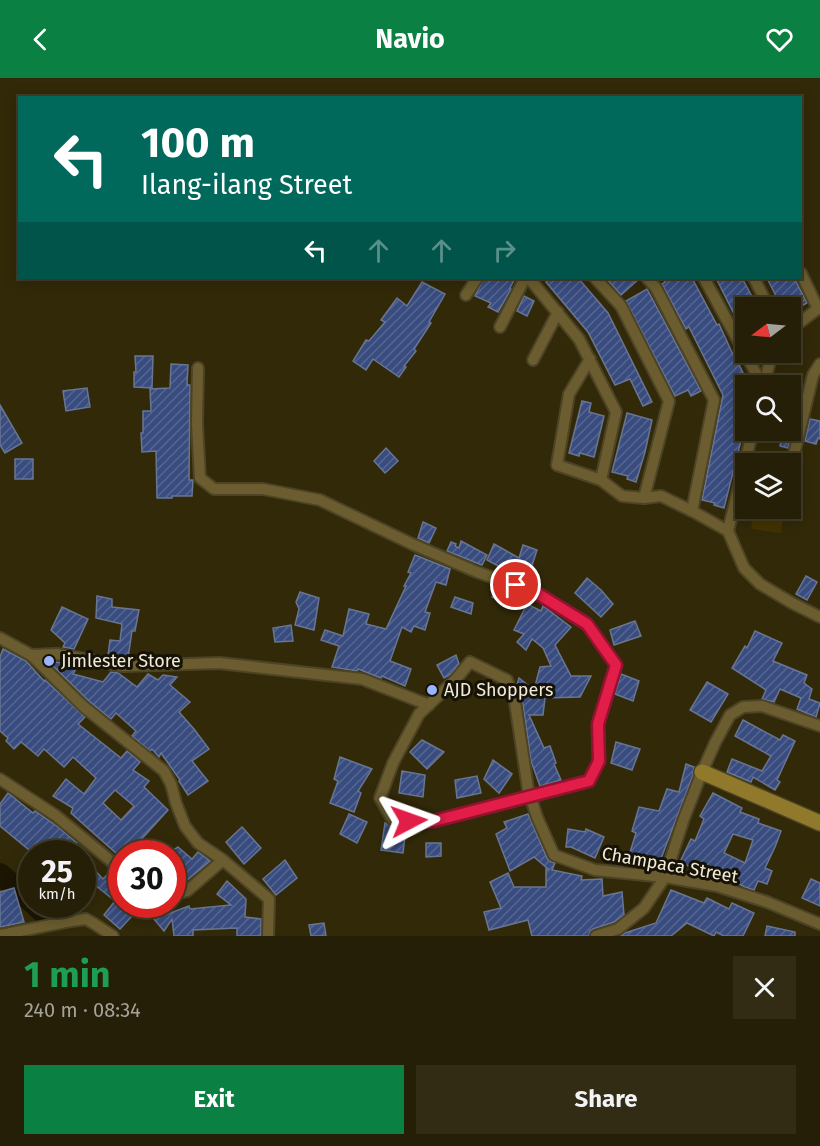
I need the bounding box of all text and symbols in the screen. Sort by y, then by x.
icon: back [24,23,57,56]
text: Navio [375,23,445,55]
icon: heart [763,23,796,56]
text: 100 m [141,118,255,168]
icon: left [42,120,120,198]
text: Ilang-ilang Street [141,169,352,201]
icon: left [299,234,332,267]
icon: ahead [362,234,395,267]
icon: ahead [425,234,458,267]
icon: right [488,234,521,267]
north arrow [735,297,801,363]
map controls [735,297,801,519]
button: search [735,375,801,441]
button: layers [735,453,801,519]
pin [490,559,541,610]
icon: arrive [499,568,532,601]
place label: Jimlester Store [61,650,181,672]
marker: Jimlester Store [42,654,56,668]
place label: AJD Shoppers [444,679,553,701]
marker: AJD Shoppers [425,683,439,697]
position arrow [377,789,441,853]
speed limit sign: 30 [108,840,186,918]
street label: Champaca Street [600,842,740,888]
text: 25 [41,854,73,890]
text: km/h [38,885,76,903]
text: 1 min [24,953,111,997]
button: close [733,956,796,1019]
text: 240 m · 08:34 [24,998,141,1022]
button: Exit [24,1065,404,1134]
button: Share [416,1065,796,1134]

